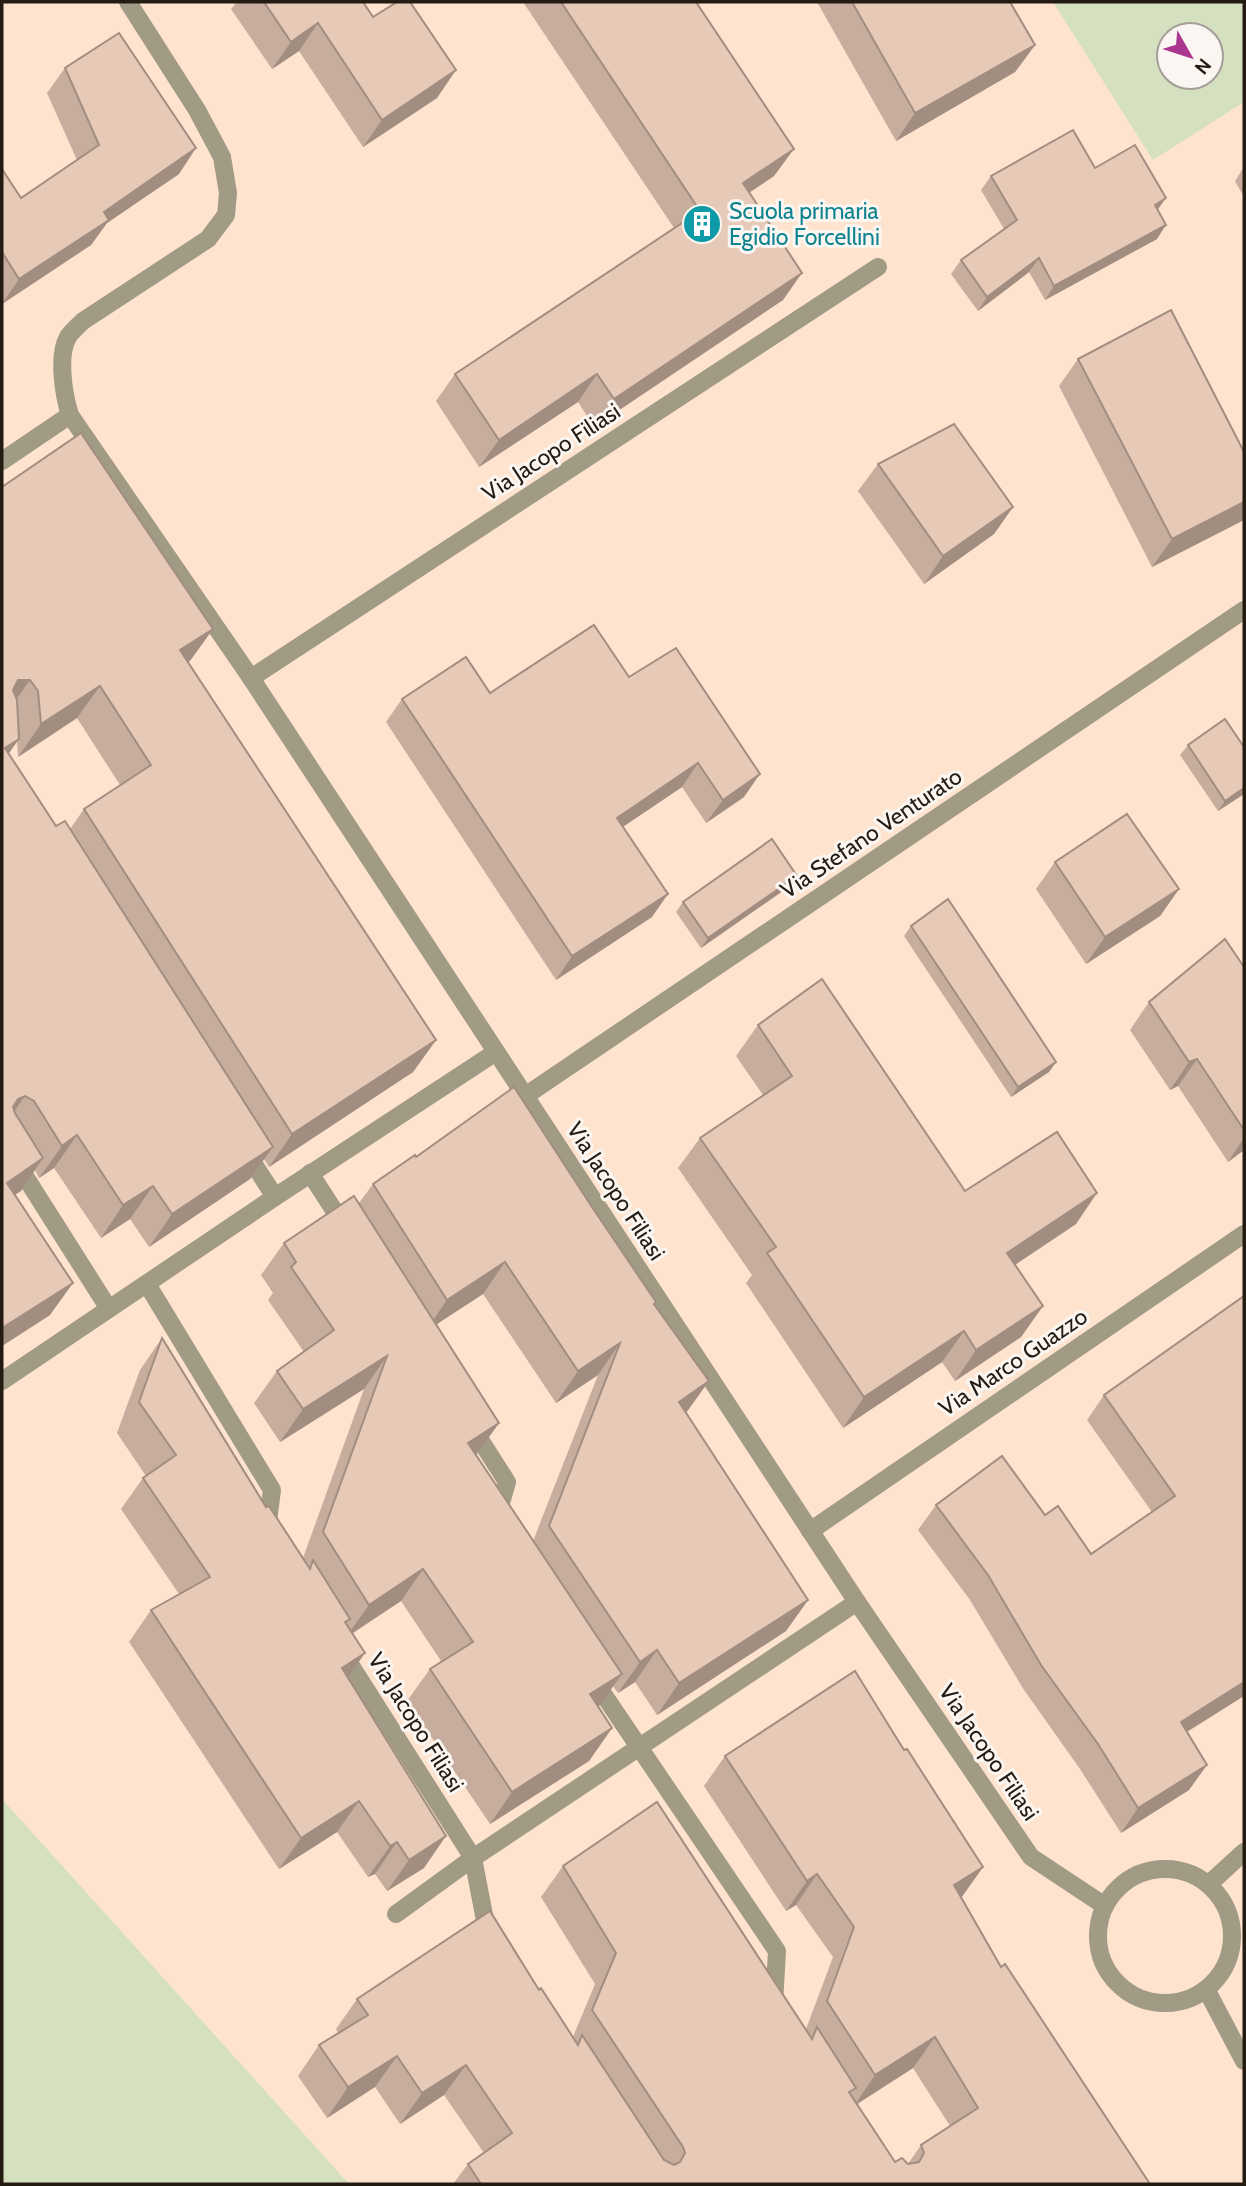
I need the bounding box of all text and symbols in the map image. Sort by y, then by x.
north arrow [1155,21,1225,91]
text: N [1190,54,1216,79]
place label: Scuola primaria Egidio Forcellini [729,197,880,251]
building icon: Scuola primaria Egidio Forcellini [681,203,723,245]
street label: Via Jacopo Filiasi [477,397,625,507]
street label: Via Stefano Venturato [775,762,967,904]
street label: Via Jacopo Filiasi [561,1117,671,1265]
street label: Via Marco Guazzo [933,1302,1093,1422]
street label: Via Jacopo Filiasi [362,1647,470,1797]
street label: Via Jacopo Filiasi [933,1678,1045,1826]

